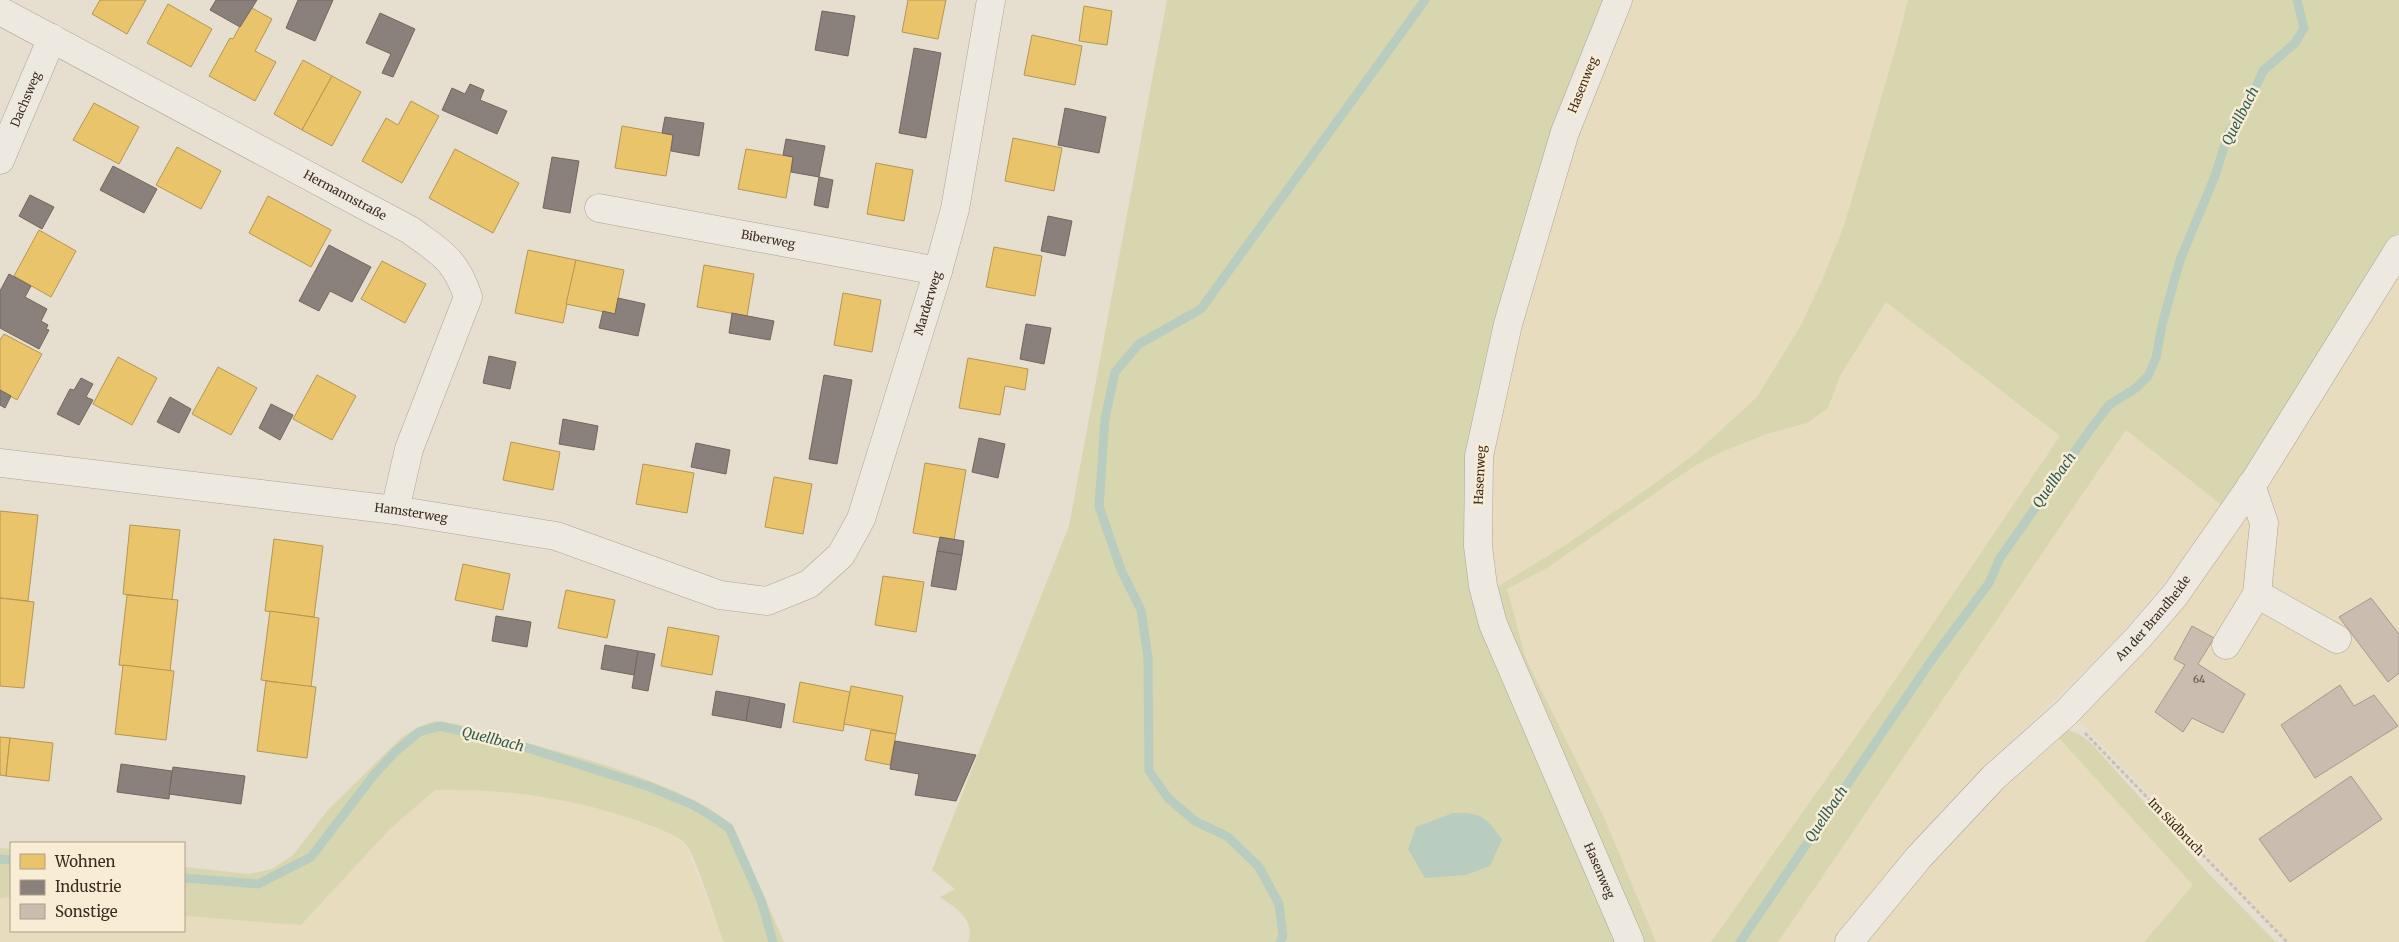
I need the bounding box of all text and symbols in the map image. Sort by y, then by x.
street label: Hasenweg [1564,54,1601,115]
street label: Dachsweg [7,68,44,129]
water label: Quellbach [2218,84,2262,148]
street label: Hermannstraße [301,166,389,223]
street label: Biberweg [740,227,797,251]
street label: Marderweg [910,269,945,337]
street label: Hasenweg [1470,444,1489,505]
water label: Quellbach [2028,449,2080,511]
street label: Hamsterweg [374,500,449,525]
street label: An der Brandheide [2112,572,2193,664]
house number: 64 [2193,673,2205,686]
water label: Quellbach [460,723,526,755]
water label: Quellbach [1801,783,1851,845]
street label: Im Südbruch [2145,795,2208,859]
street label: Hasenweg [1581,840,1619,902]
legend [10,842,185,932]
text: Wohnen [54,852,115,871]
text: Industrie [55,877,122,896]
text: Sonstige [55,902,118,921]

